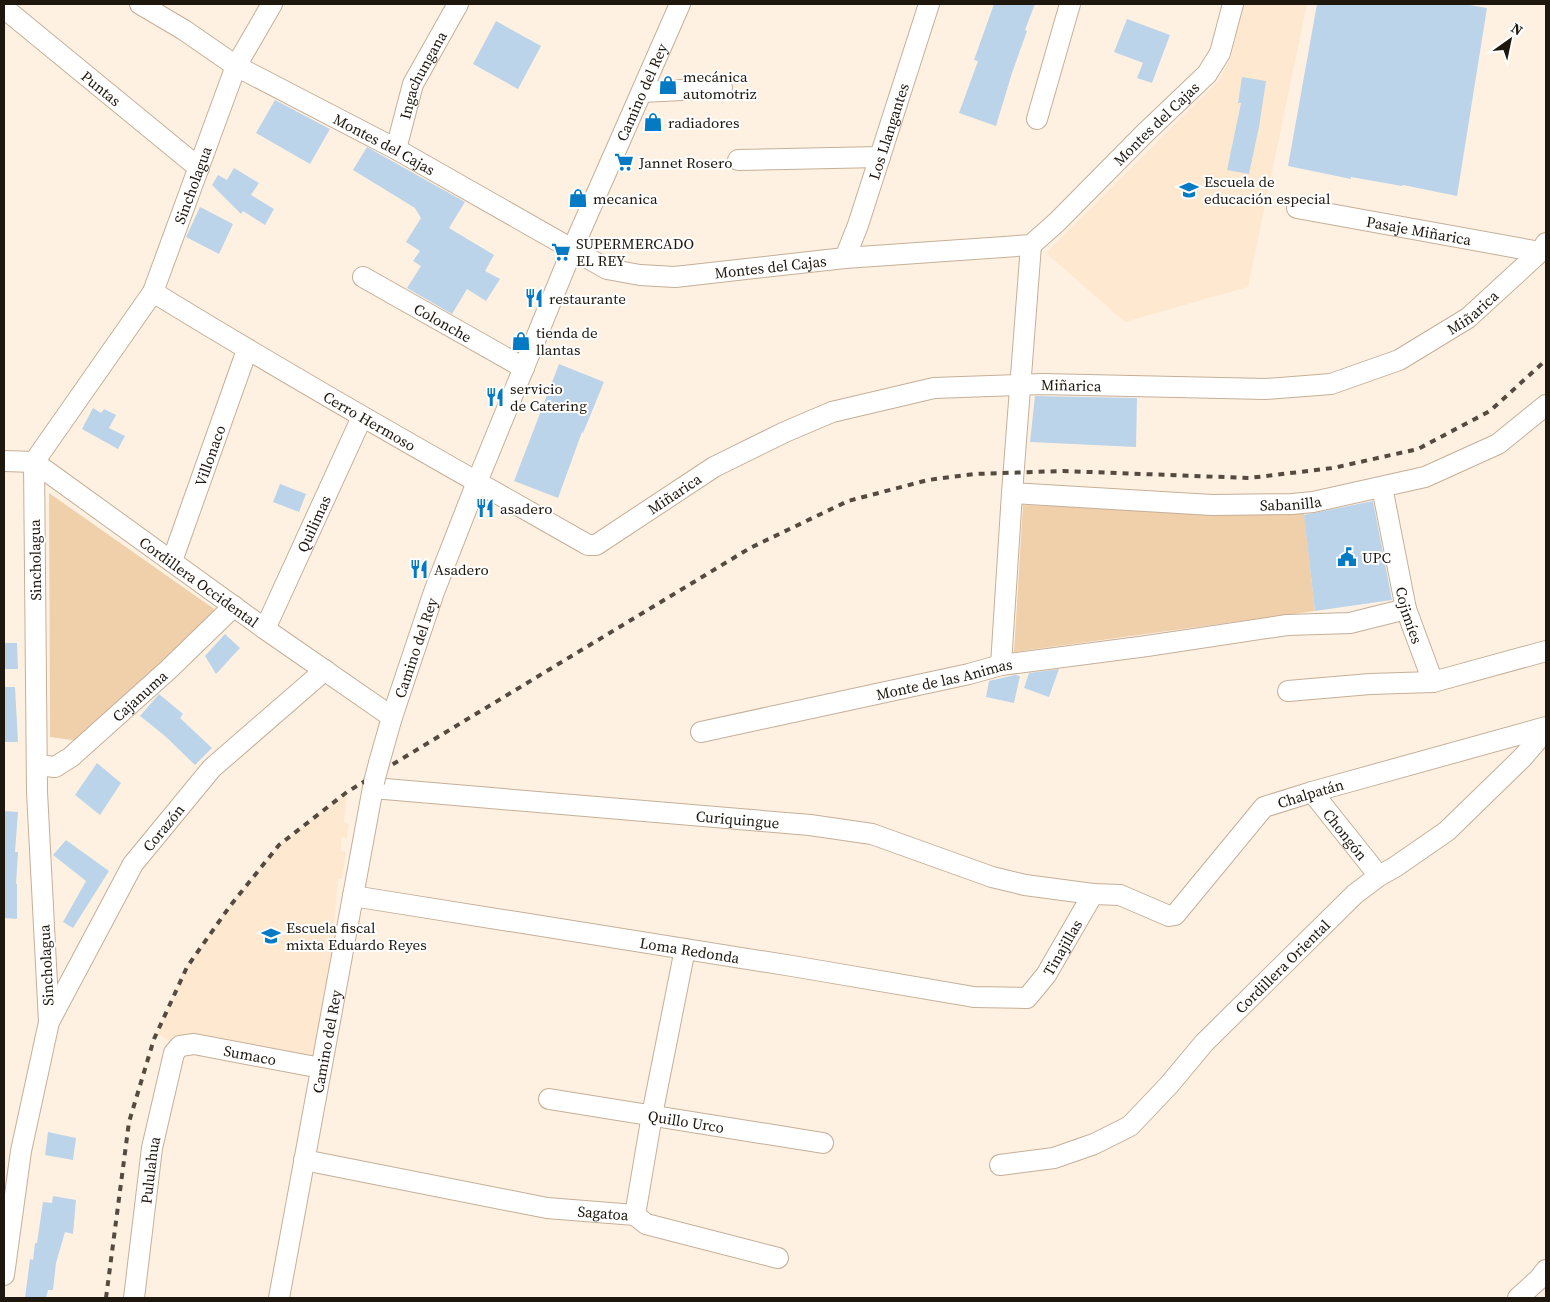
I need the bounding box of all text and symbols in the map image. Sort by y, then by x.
north arrow [1485,15,1535,65]
text: N [1507,18,1527,40]
street label: Ingachungana [394,27,452,121]
street label: Camino del Rey [611,40,672,144]
street label: Puntas [77,65,126,111]
place label: mecánica automotriz [683,66,757,104]
shop icon: mecánica automotriz [657,74,679,96]
street label: Montes del Cajas [1108,77,1204,170]
street label: Los Llangantes [863,80,913,182]
street label: Montes del Cajas [330,108,439,180]
shop icon: radiadores [642,111,664,133]
place label: radiadores [668,112,740,133]
street label: Sincholagua [168,143,216,227]
supermarket icon: Jannet Rosero [613,151,635,173]
place label: Jannet Rosero [638,152,732,173]
place label: Escuela de educación especial [1204,171,1331,209]
school or university icon: Escuela de educación especial [1178,179,1200,201]
shop icon: mecanica [567,187,589,209]
place label: mecanica [593,188,658,209]
street label: Pasaje Miñarica [1365,210,1474,250]
place label: SUPERMERCADO EL REY [576,233,694,271]
supermarket icon: SUPERMERCADO EL REY [550,241,572,263]
street label: Montes del Cajas [713,250,828,283]
street label: Miñarica [1443,285,1503,339]
restaurant icon: restaurante [523,287,545,309]
place label: restaurante [549,288,626,309]
street label: Colonche [410,298,476,347]
place label: tienda de llantas [536,322,598,360]
shop icon: tienda de llantas [510,330,532,352]
street label: Miñarica [1041,373,1102,396]
place label: servicio de Catering [510,378,587,416]
street label: Cerro Hermoso [320,386,420,455]
restaurant icon: servicio de Catering [484,386,506,408]
street label: Villonaco [189,422,230,489]
street label: Miñarica [643,468,706,519]
street label: Sabanilla [1260,490,1324,515]
street label: Quilimas [291,492,335,555]
restaurant icon: asadero [474,497,496,519]
place label: asadero [500,498,552,519]
street label: Sincholagua [24,519,46,601]
street label: Cordillera Occidental [135,531,264,632]
public building icon: UPC [1336,546,1358,568]
place label: UPC [1362,547,1391,568]
restaurant icon: Asadero [408,558,430,580]
place label: Asadero [434,559,489,580]
street label: Cojimíes [1391,585,1428,646]
street label: Camino del Rey [389,594,442,701]
street label: Monte de las Animas [874,653,1014,704]
street label: Cajanuma [107,665,172,726]
street label: Chalpatán [1275,773,1346,813]
street label: Corazón [137,799,189,856]
street label: Chongón [1319,804,1373,865]
street label: Curiquingue [695,805,781,833]
street label: Cordillera Oriental [1230,914,1335,1018]
street label: Tinajillas [1037,915,1087,979]
place label: Escuela fiscal mixta Eduardo Reyes [286,917,427,955]
street label: Sincholagua [33,923,59,1006]
school or university icon: Escuela fiscal mixta Eduardo Reyes [260,925,282,947]
street label: Loma Redonda [638,931,742,968]
street label: Camino del Rey [306,988,346,1095]
street label: Sumaco [222,1039,278,1070]
street label: Quillo Urco [647,1105,726,1137]
street label: Pululahua [135,1134,165,1205]
street label: Sagatoa [577,1200,630,1225]

